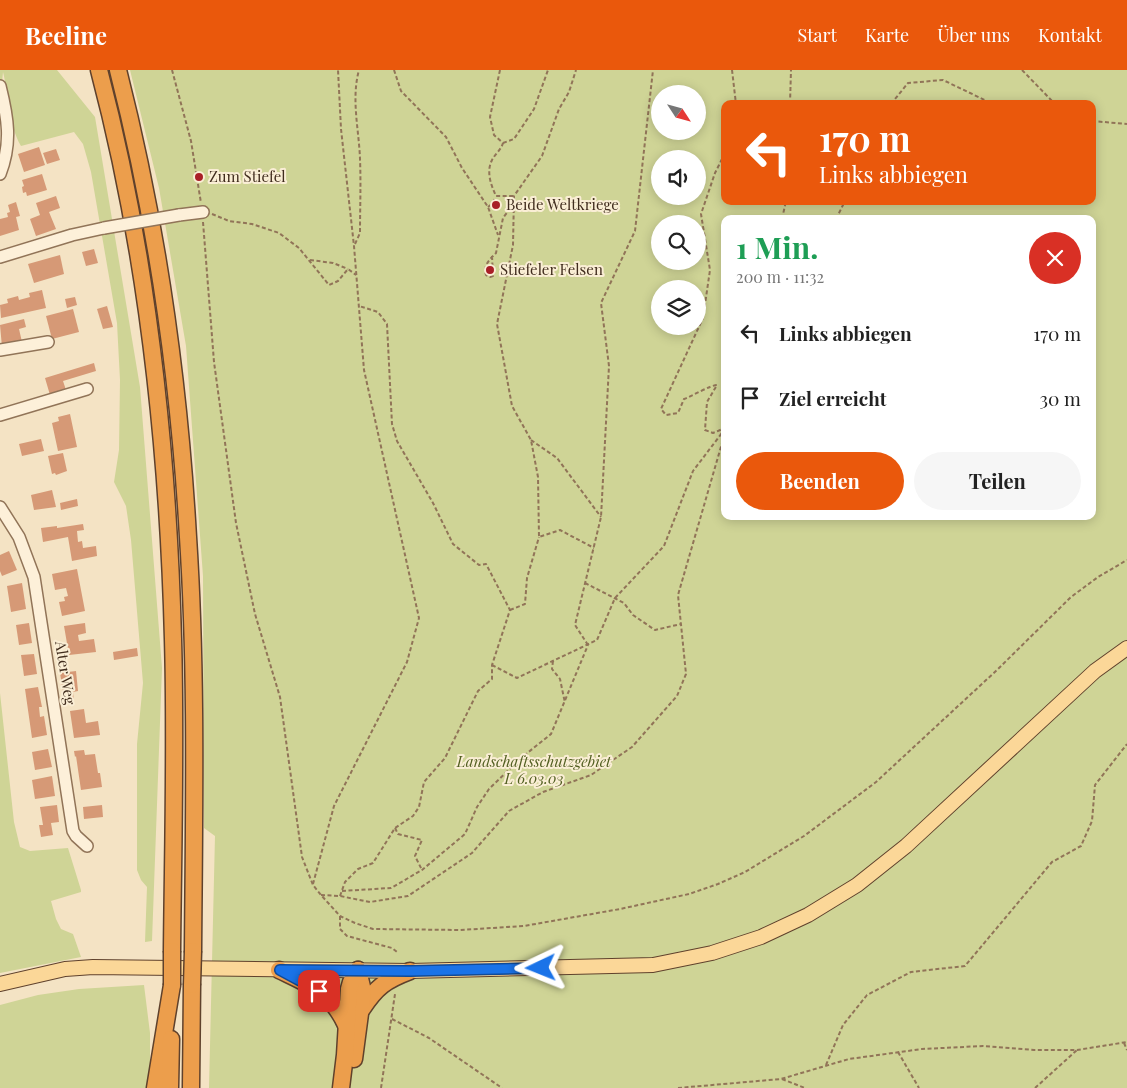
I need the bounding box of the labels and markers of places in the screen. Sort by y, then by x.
place label: Zum Stiefel [209,166,286,186]
marker: Zum Stiefel [193,171,205,183]
place label: Beide Weltkriege [506,194,619,214]
marker: Beide Weltkriege [490,199,502,211]
place label: Stiefeler Felsen [500,259,603,279]
marker: Stiefeler Felsen [484,264,496,276]
pin [298,970,340,1012]

